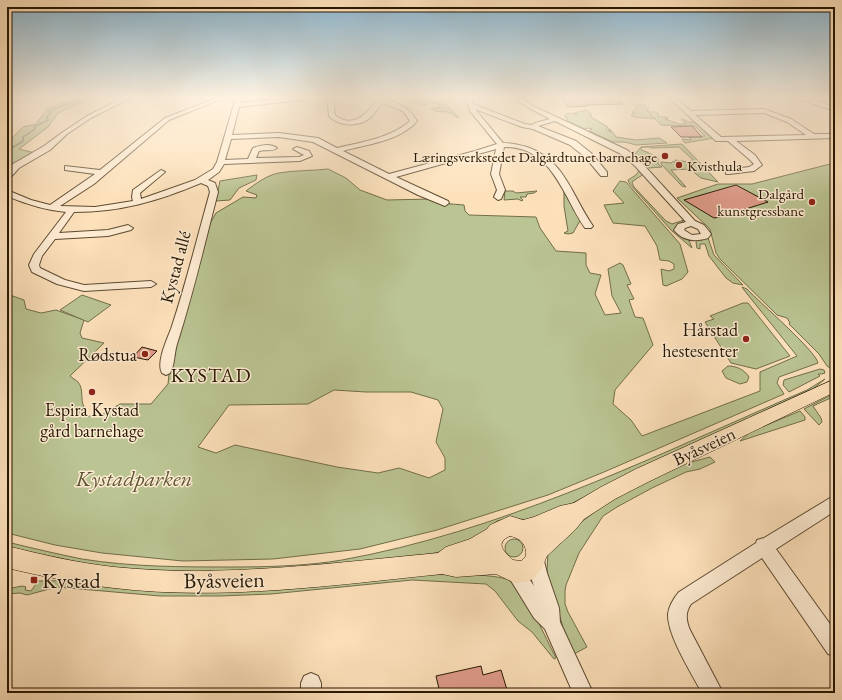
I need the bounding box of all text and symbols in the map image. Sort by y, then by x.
place label: Læringsverkstedet Dalgårdtunet barnehage [413,147,657,166]
marker: Læringsverkstedet Dalgårdtunet barnehage [660,151,670,161]
place label: Kvisthula [687,156,742,175]
marker: Kvisthula [674,160,684,170]
place label: Dalgård kunstgressbane [717,184,804,220]
marker: Dalgård kunstgressbane [807,197,817,207]
street label: Kystad allé [154,228,196,306]
place label: Hårstad hestesenter [662,318,739,362]
marker: Hårstad hestesenter [741,334,751,344]
place label: Rødstua [78,343,138,366]
marker: Rødstua [140,349,150,359]
district label: KYSTAD [170,362,252,388]
marker: Espira Kystad gård barnehage [87,387,97,397]
place label: Espira Kystad gård barnehage [40,398,144,442]
street label: Byåsveien [669,421,739,470]
park label: Kystadparken [75,464,192,493]
street label: Byåsveien [183,565,265,595]
place label: Kystad [42,566,101,595]
marker: Kystad [29,575,39,585]

